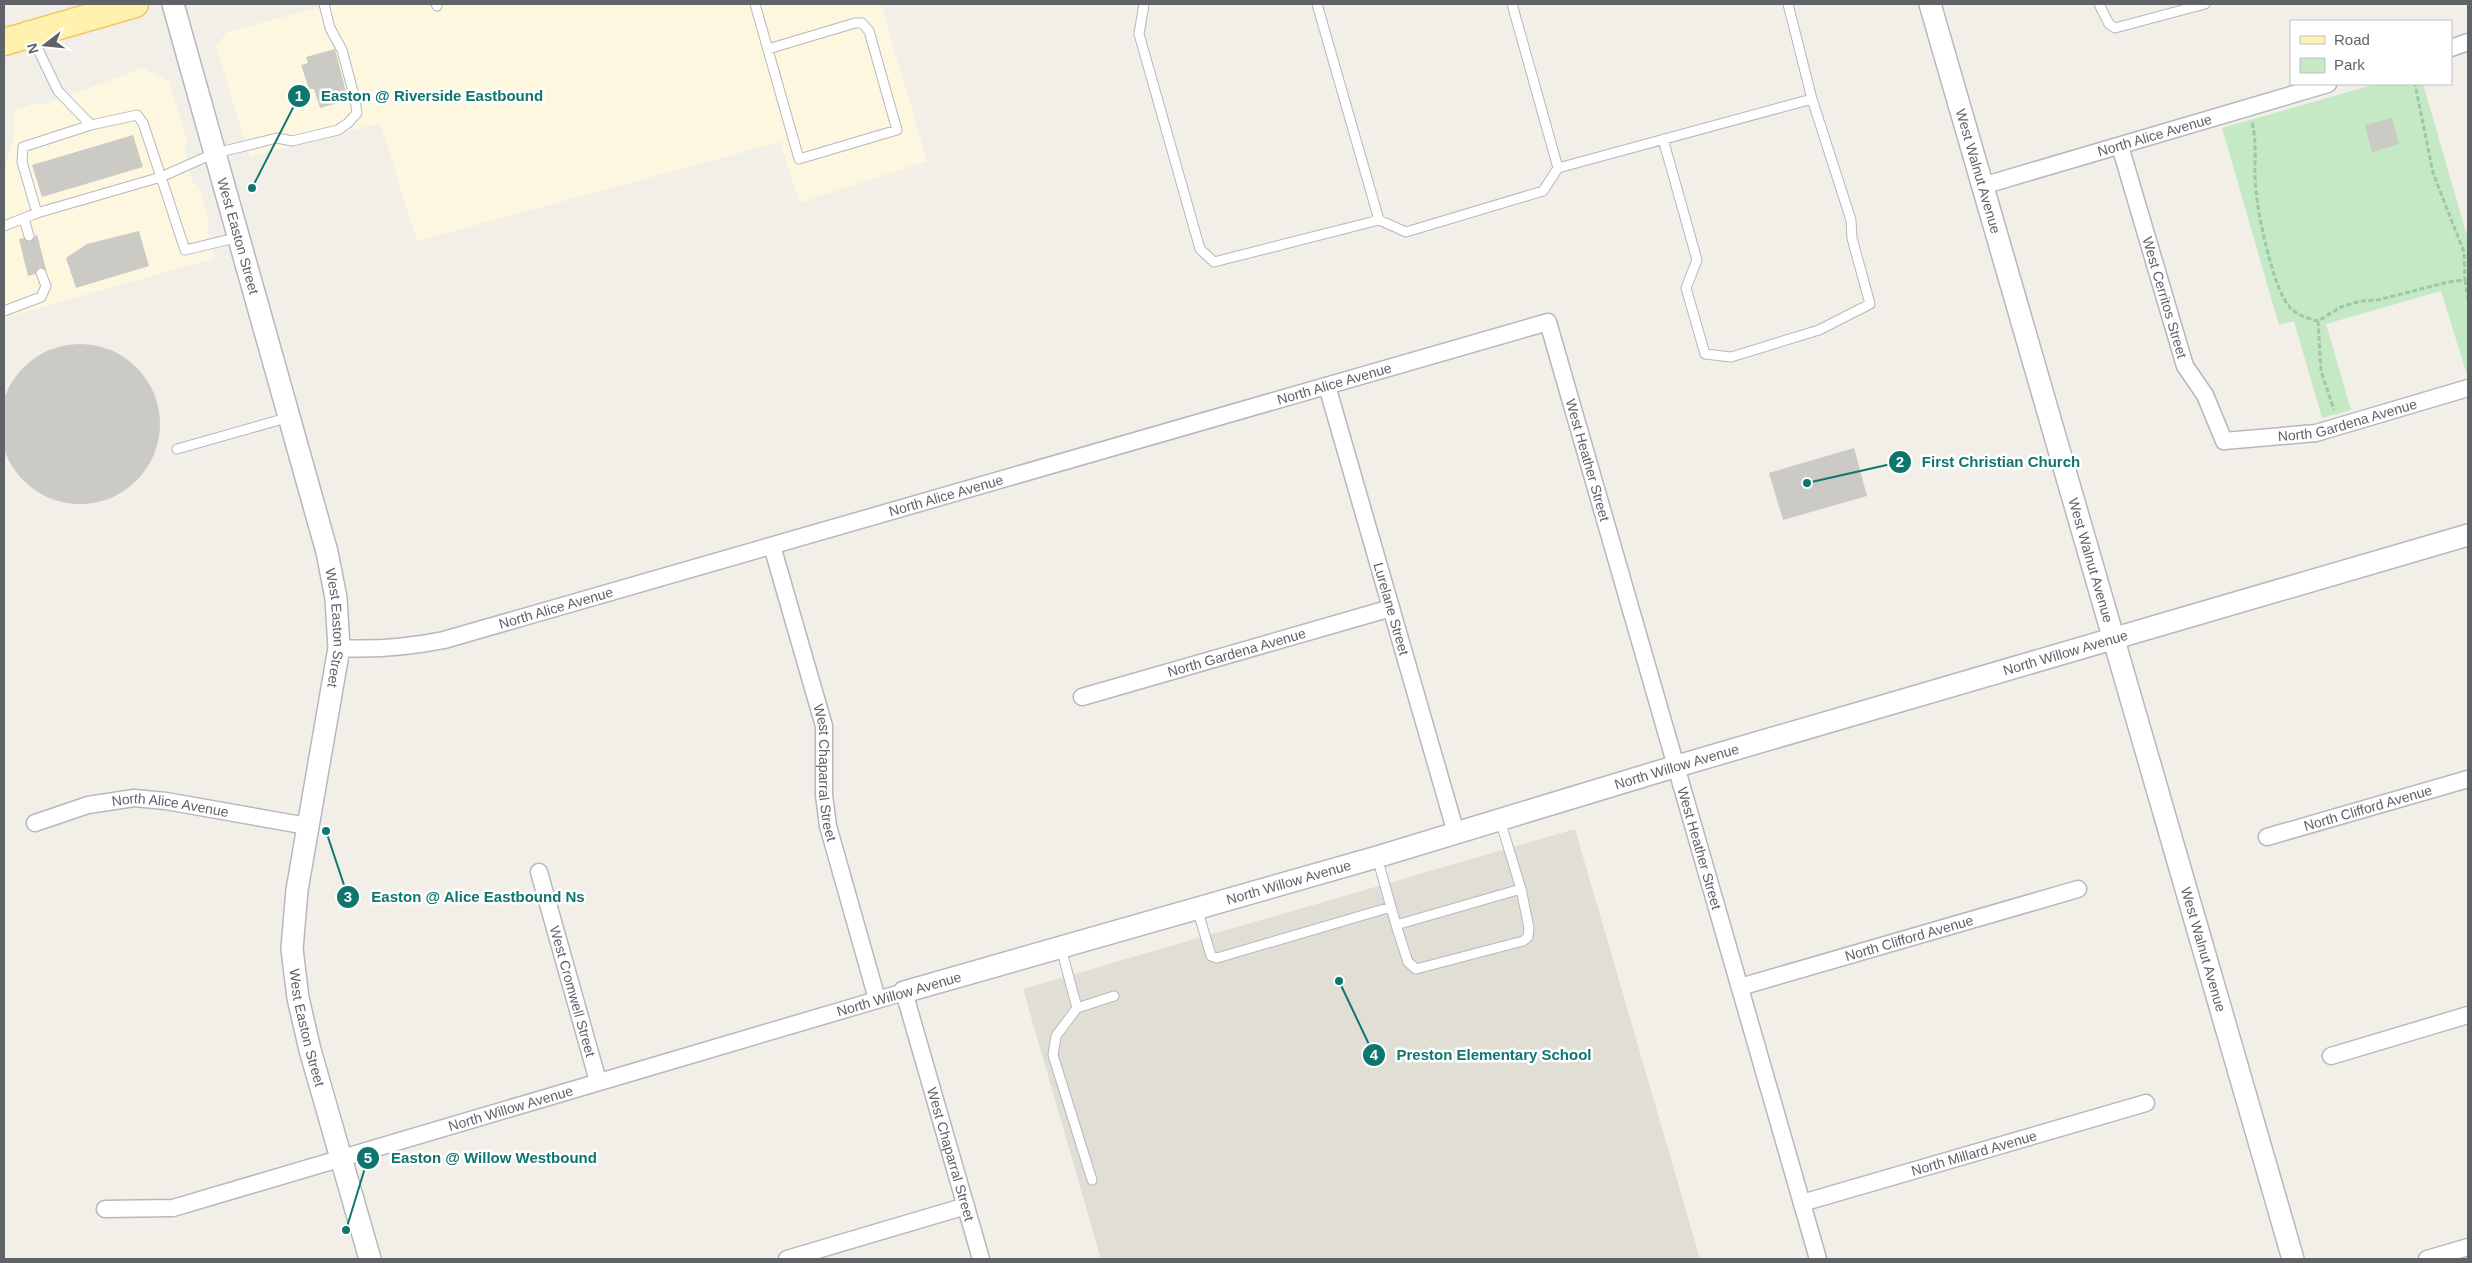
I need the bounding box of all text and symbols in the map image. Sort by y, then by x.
north arrow [20,20,70,70]
legend [2290,20,2452,85]
text: Road [2334,31,2370,48]
text: N [23,42,42,56]
text: Park [2334,56,2365,73]
callout: Easton @ Riverside Eastbound [286,81,554,111]
text: 1 [295,87,303,104]
text: Easton @ Riverside Eastbound [321,87,543,104]
street label: West Walnut Avenue [1953,107,2004,236]
street label: North Alice Avenue [2096,111,2214,159]
street label: West Easton Street [214,176,262,296]
street label: West Cerritos Street [2139,235,2190,360]
street label: North Alice Avenue [1275,359,1393,408]
street label: North Gardena Avenue [2277,396,2419,444]
street label: West Heather Street [1563,397,1613,523]
callout: First Christian Church [1887,447,2091,477]
text: 2 [1896,453,1904,470]
text: First Christian Church [1922,453,2080,470]
street label: North Alice Avenue [887,471,1005,519]
street label: West Walnut Avenue [2065,496,2117,625]
street label: Lurelane Street [1370,561,1412,657]
street label: West Easton Street [322,567,347,689]
street label: North Alice Avenue [497,584,615,632]
street label: North Gardena Avenue [1166,625,1308,680]
street label: North Willow Avenue [2001,627,2130,678]
street label: West Chaparral Street [810,702,840,843]
street label: North Willow Avenue [1613,740,1741,792]
street label: North Clifford Avenue [2302,782,2434,834]
street label: West Heather Street [1674,785,1725,911]
street label: North Alice Avenue [110,790,230,820]
street label: North Willow Avenue [1224,857,1353,908]
callout: Easton @ Alice Eastbound Ns [336,882,594,912]
street label: West Walnut Avenue [2178,885,2229,1014]
text: 3 [344,888,352,905]
text: Easton @ Alice Eastbound Ns [371,888,585,905]
street label: North Clifford Avenue [1843,912,1975,964]
street label: West Cromwell Street [547,924,599,1059]
street label: West Easton Street [286,968,328,1088]
street label: North Willow Avenue [835,968,963,1019]
callout: Preston Elementary School [1362,1040,1602,1070]
text: 4 [1370,1046,1379,1063]
text: Preston Elementary School [1396,1046,1592,1063]
street label: North Willow Avenue [446,1082,575,1134]
street label: West Chaparral Street [924,1085,978,1223]
street label: North Millard Avenue [1909,1127,2039,1179]
callout: Easton @ Willow Westbound [356,1143,607,1173]
text: 5 [364,1149,372,1166]
text: Easton @ Willow Westbound [391,1149,597,1166]

